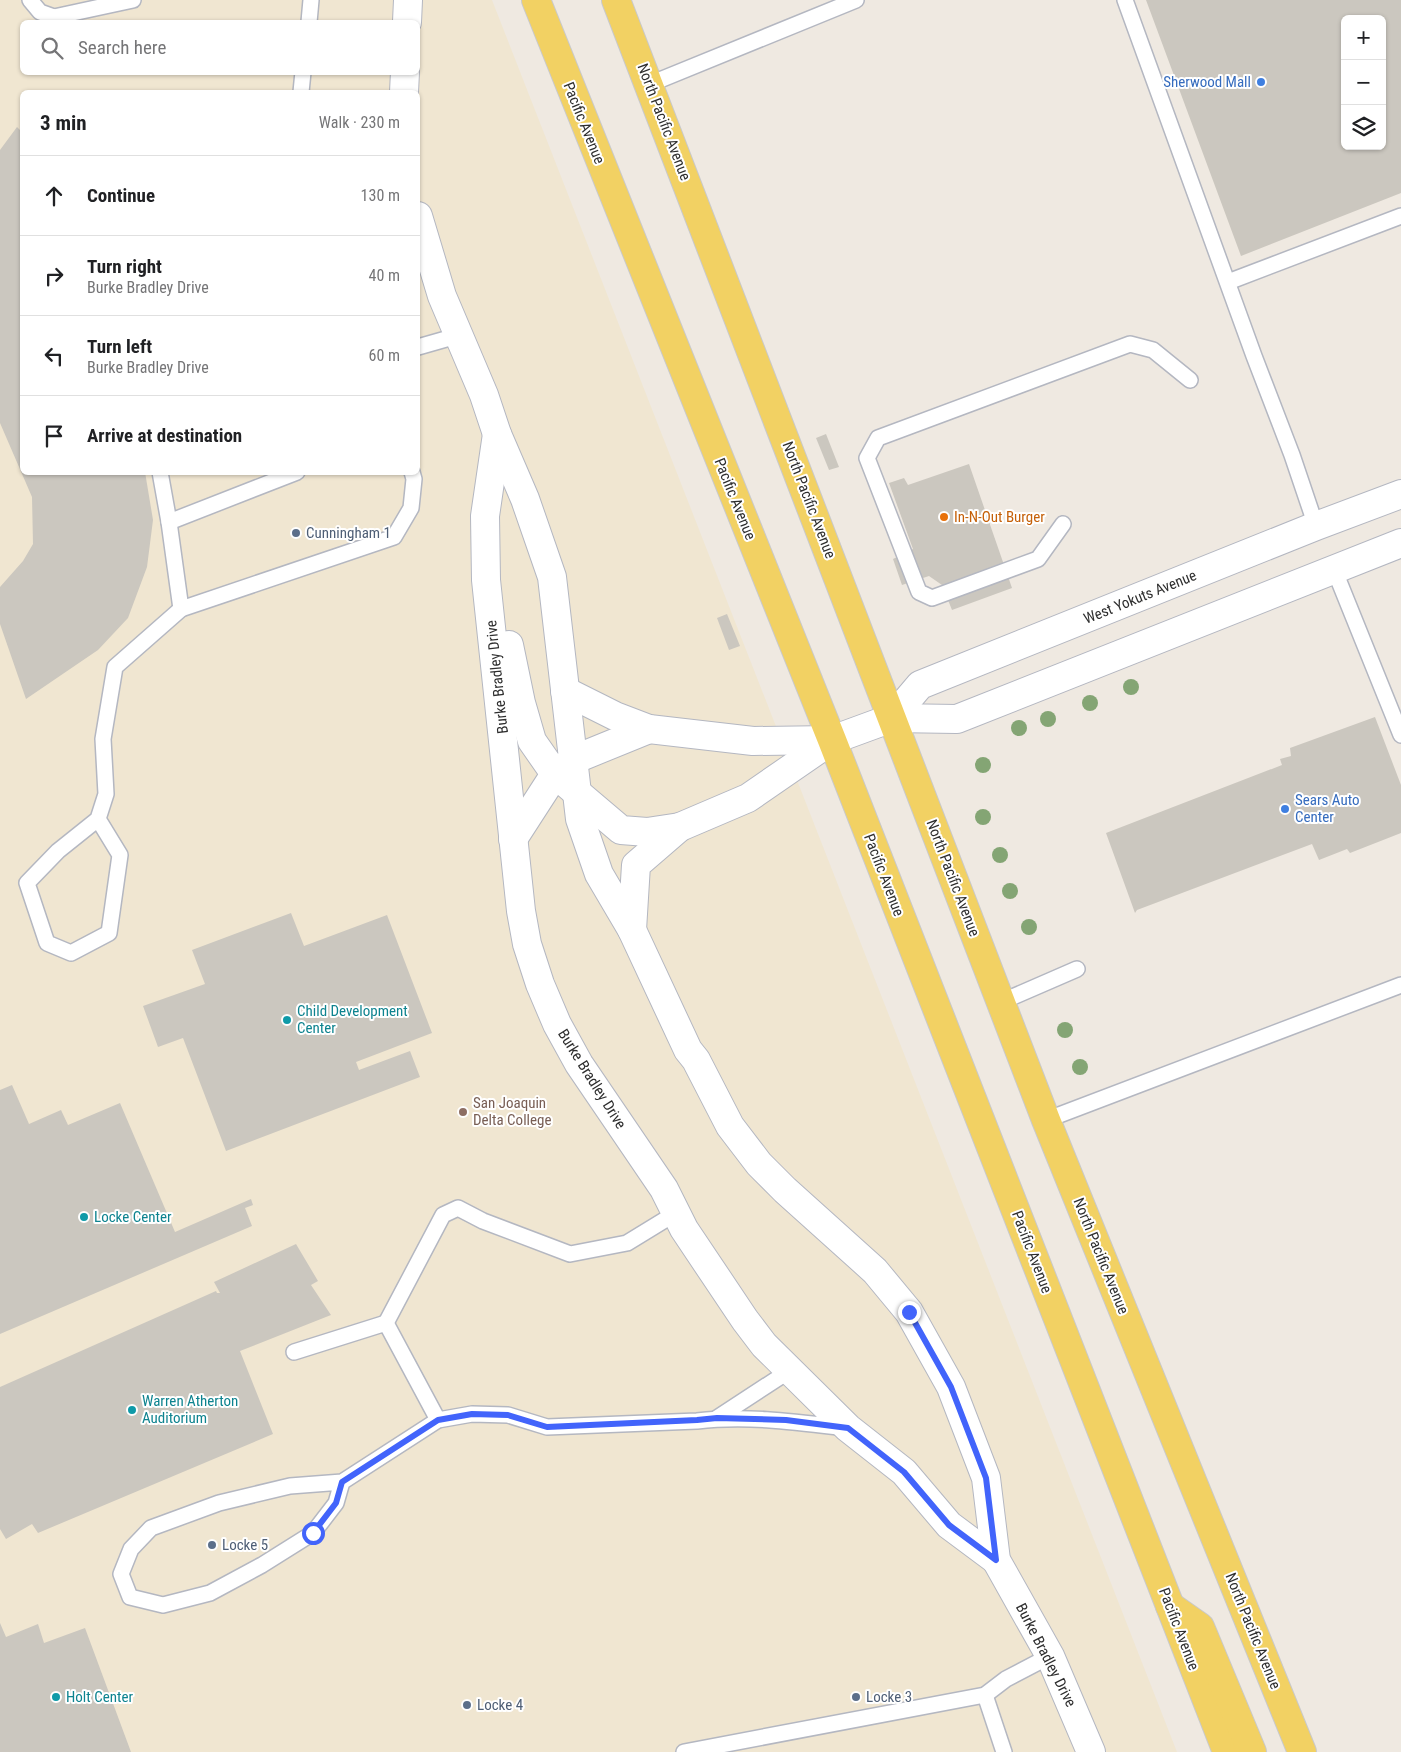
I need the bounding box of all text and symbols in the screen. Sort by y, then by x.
map controls [1341,15,1386,150]
button: + [1341,15,1386,60]
search box [20,20,420,75]
icon: search [38,34,66,62]
text: Search here [78,36,166,59]
button: − [1341,60,1386,105]
street label: North Pacific Avenue [633,61,695,183]
place label: Sherwood Mall [1163,73,1251,91]
marker: Sherwood Mall [1255,76,1267,88]
street label: Pacific Avenue [559,79,609,167]
button: layers [1341,105,1386,150]
text: 3 min [40,111,87,135]
text: Walk · 230 m [319,113,400,132]
icon: ahead [40,182,68,210]
text: Continue [87,184,155,207]
text: 130 m [361,186,400,205]
text: Turn right [87,255,162,278]
icon: right [40,262,68,290]
text: 40 m [368,266,400,285]
text: Burke Bradley Drive [87,278,209,297]
text: Turn left [87,335,152,358]
icon: left [40,342,68,370]
text: 60 m [368,346,400,365]
text: Burke Bradley Drive [87,358,209,377]
icon: arrive [40,422,68,450]
text: Arrive at destination [87,424,242,447]
street label: North Pacific Avenue [778,439,840,561]
street label: Pacific Avenue [710,455,760,543]
place label: In-N-Out Burger [954,508,1045,526]
marker: In-N-Out Burger [938,511,950,523]
place label: Cunningham 1 [306,524,391,542]
marker: Cunningham 1 [290,527,302,539]
street label: West Yokuts Avenue [1081,566,1199,628]
street label: Burke Bradley Drive [482,619,512,735]
place label: Sears Auto Center [1295,791,1360,826]
marker: Sears Auto Center [1279,803,1291,815]
street label: North Pacific Avenue [922,817,984,939]
street label: Pacific Avenue [860,831,908,919]
place label: Child Development Center [297,1002,408,1037]
marker: Child Development Center [281,1014,293,1026]
street label: Burke Bradley Drive [554,1026,630,1132]
place label: San Joaquin Delta College [473,1094,551,1129]
marker: San Joaquin Delta College [457,1106,469,1118]
street label: North Pacific Avenue [1070,1195,1132,1317]
place label: Locke Center [94,1208,172,1226]
street label: Pacific Avenue [1008,1208,1056,1296]
marker: Locke Center [78,1211,90,1223]
route end [898,1301,921,1324]
place label: Warren Atherton Auditorium [142,1392,238,1427]
marker: Warren Atherton Auditorium [126,1404,138,1416]
route start [302,1522,325,1545]
place label: Locke 5 [222,1536,268,1554]
marker: Locke 5 [206,1539,218,1551]
street label: North Pacific Avenue [1222,1570,1284,1692]
street label: Pacific Avenue [1155,1585,1203,1673]
street label: Burke Bradley Drive [1012,1600,1080,1710]
place label: Holt Center [66,1688,133,1706]
place label: Locke 3 [866,1688,912,1706]
marker: Holt Center [50,1691,62,1703]
marker: Locke 3 [850,1691,862,1703]
place label: Locke 4 [477,1696,523,1714]
marker: Locke 4 [461,1699,473,1711]

